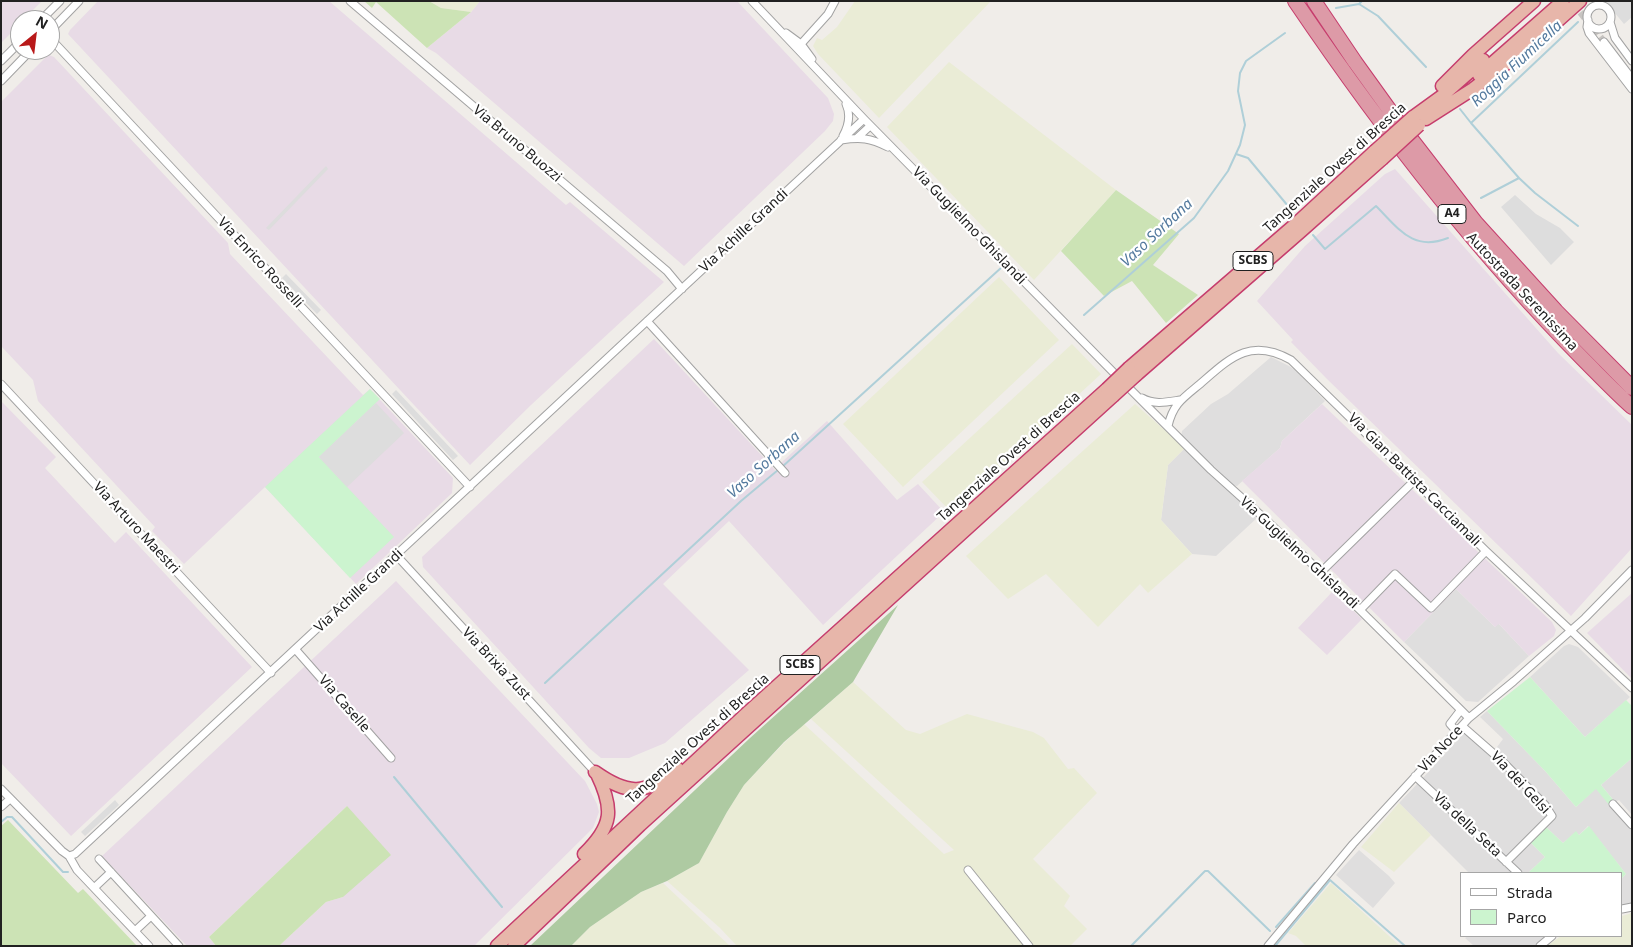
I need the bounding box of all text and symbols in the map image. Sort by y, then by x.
north arrow [10,10,60,60]
text: N [32,11,52,33]
water label: Roggia Fiumicella [1468,17,1566,111]
street label: Tangenziale Ovest di Brescia [1260,99,1410,237]
street label: Via Bruno Buozzi [469,102,565,186]
street label: Via Guglielmo Ghislandi [909,164,1029,288]
street label: Via Achille Grandi [696,186,792,276]
water label: Vaso Sorbana [1117,195,1197,271]
road number: A4 [1438,204,1466,223]
street label: Via Enrico Rosselli [214,214,306,312]
street label: Autostrada Serenissima [1463,229,1581,355]
road number: SCBS [1233,252,1273,270]
street label: Tangenziale Ovest di Brescia [934,388,1084,526]
street label: Via Gian Battista Cacciamali [1344,410,1484,550]
water label: Vaso Sorbana [724,428,804,502]
street label: Via Arturo Maestri [89,479,183,577]
street label: Via Guglielmo Ghislandi [1236,494,1362,612]
street label: Via Achille Grandi [311,546,407,636]
street label: Via Brixia Zust [458,624,534,704]
road number: SCBS [780,656,820,674]
street label: Tangenziale Ovest di Brescia [623,670,773,808]
street label: Via Caselle [315,672,373,736]
street label: Via Noce [1415,722,1467,776]
street label: Via dei Gelsi [1487,748,1553,818]
street label: Via della Seta [1429,789,1505,861]
legend [1460,872,1623,937]
text: Strada [1507,882,1553,902]
text: Parco [1507,907,1547,927]

